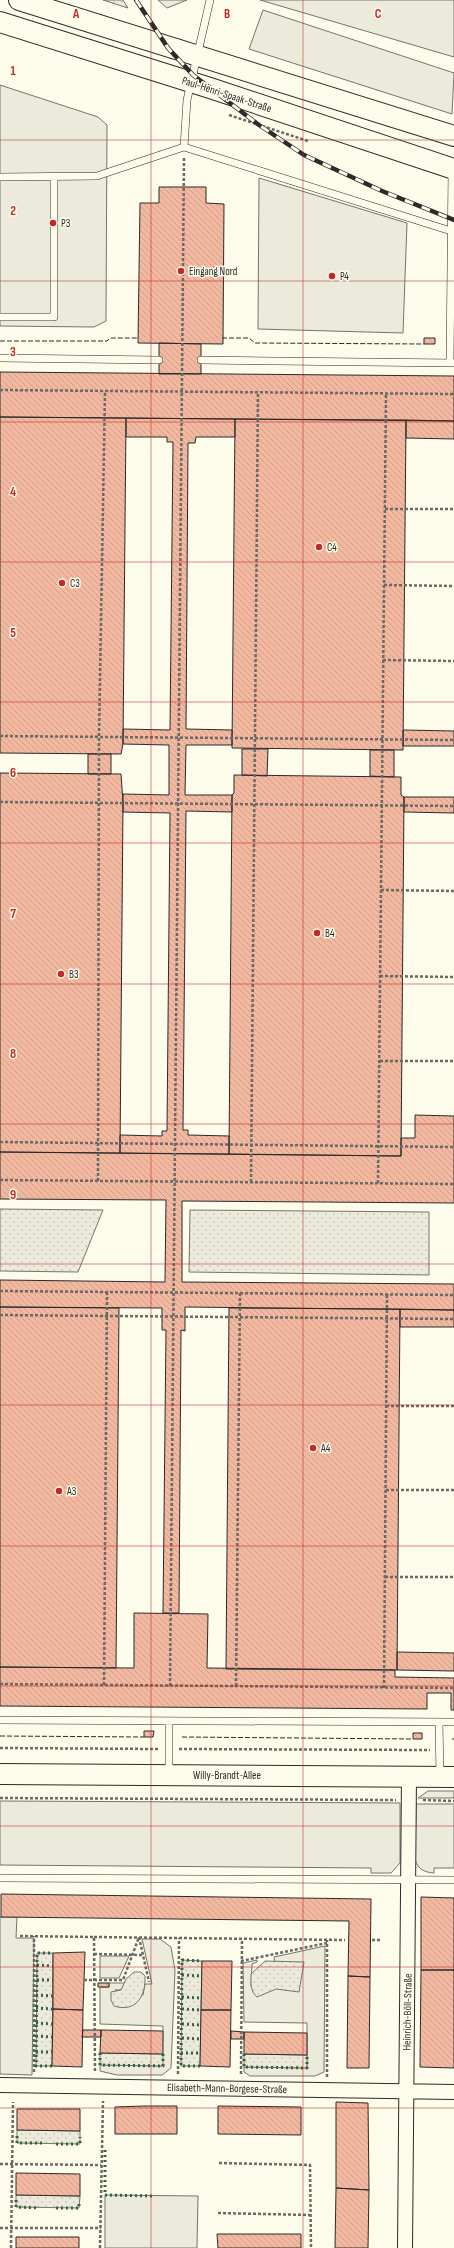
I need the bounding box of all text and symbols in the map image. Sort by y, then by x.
text: A [72,6,80,22]
text: B [224,6,230,22]
text: C [375,6,382,22]
text: 1 [10,63,16,79]
street label: Paul-Henri-Spaak-Straße [180,74,273,115]
text: 2 [10,203,16,219]
place label: P3 [61,217,71,230]
marker: P3 [48,218,58,228]
place label: Eingang Nord [189,265,238,278]
marker: Eingang Nord [176,266,186,276]
place label: P4 [340,270,349,283]
marker: P4 [327,271,337,281]
text: 3 [10,344,16,360]
text: 4 [10,484,16,500]
place label: C4 [327,541,337,554]
marker: C4 [314,542,324,552]
place label: C3 [70,577,80,590]
marker: C3 [57,578,67,588]
text: 5 [10,625,16,641]
text: 6 [10,765,16,781]
text: 7 [10,906,16,922]
place label: B4 [325,927,335,940]
marker: B4 [312,928,322,938]
place label: B3 [69,968,79,981]
marker: B3 [56,969,66,979]
text: 8 [10,1046,16,1062]
text: 9 [10,1187,16,1203]
place label: A4 [320,1442,331,1455]
marker: A4 [308,1443,318,1453]
place label: A3 [66,1485,77,1498]
marker: A3 [54,1486,64,1496]
street label: Willy-Brandt-Allee [193,1769,261,1782]
street label: Heinrich-Böll-Straße [400,1973,415,2051]
street label: Elisabeth-Mann-Borgese-Straße [167,2081,287,2096]

